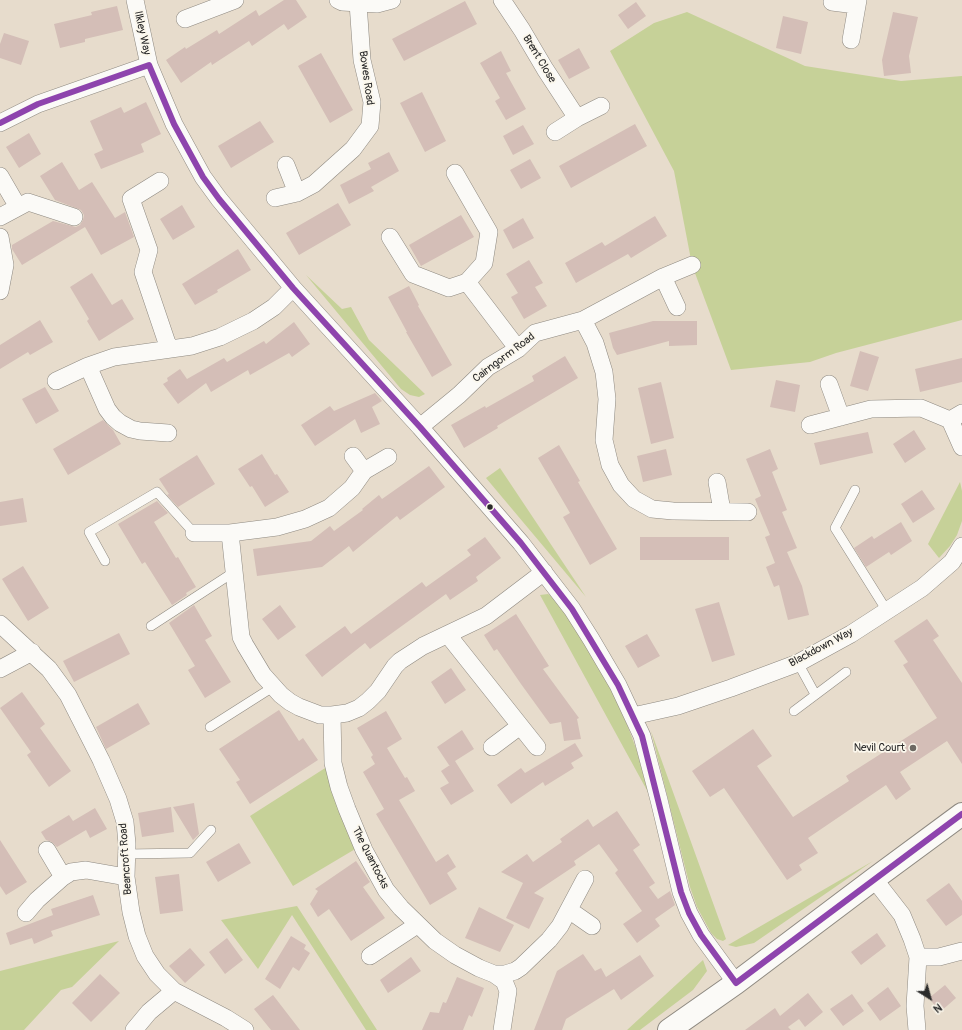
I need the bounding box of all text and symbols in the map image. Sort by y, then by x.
street label: Ilkley Way [131,10,153,56]
street label: Brent Close [520,33,558,85]
street label: Bowes Road [356,50,376,106]
street label: Cairngorm Road [470,330,538,386]
unlabelled marker [485,502,495,512]
street label: Blackdown Way [787,626,855,670]
place label: Nevil Court [854,741,905,755]
marker: Nevil Court [908,743,918,753]
street label: Beancroft Road [117,823,135,895]
street label: The Quantocks [349,825,391,891]
north arrow [910,978,950,1018]
text: N [931,1001,944,1015]

